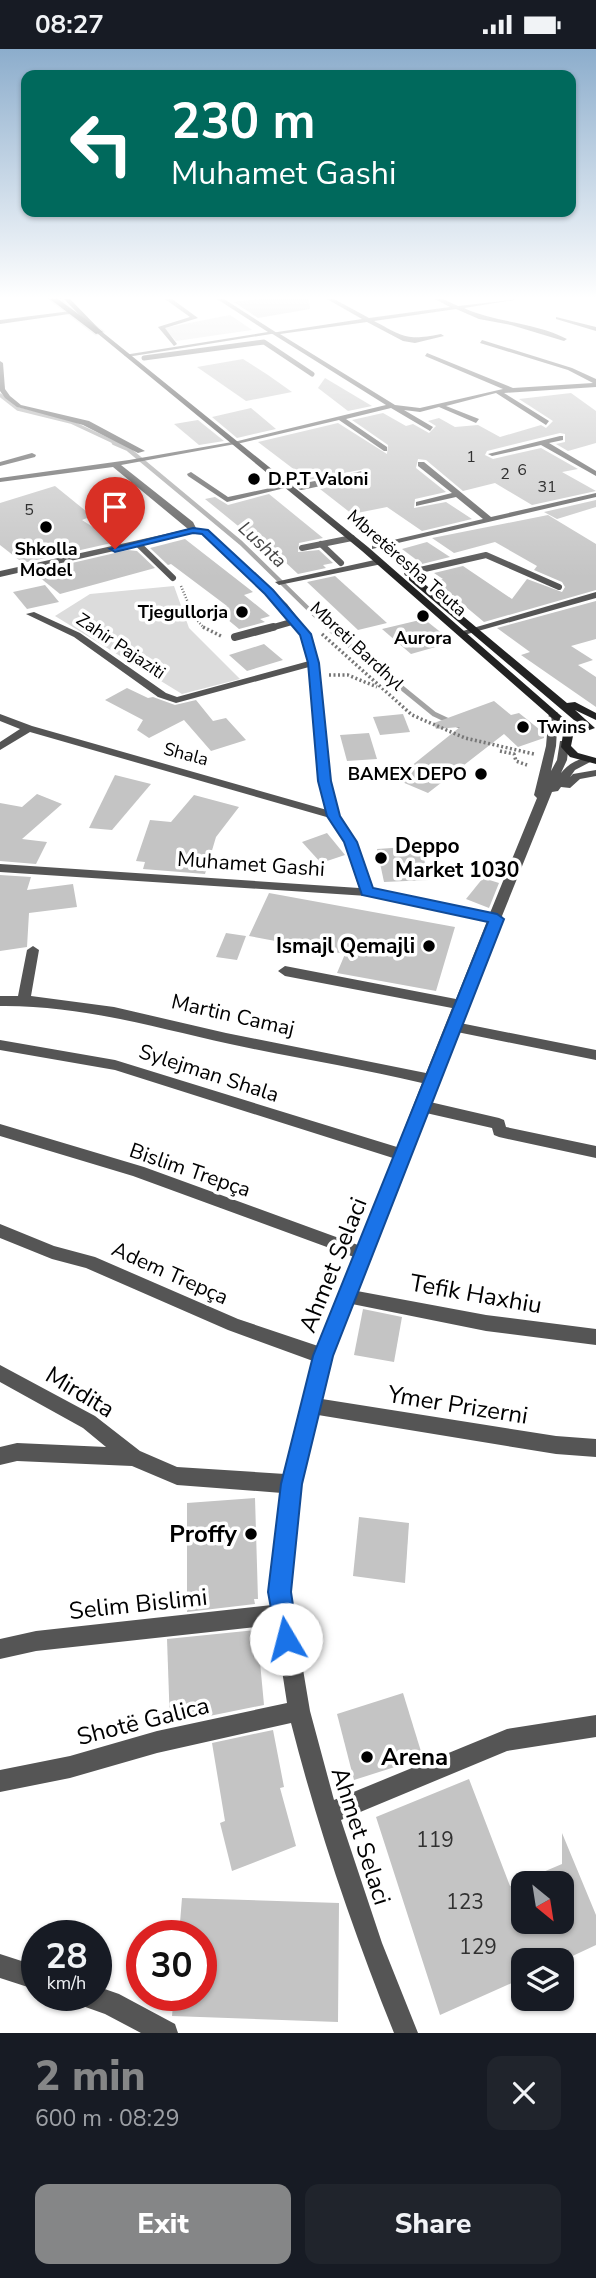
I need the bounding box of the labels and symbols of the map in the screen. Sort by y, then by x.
house number: 1 [466,446,476,468]
house number: 6 [517,459,527,481]
house number: 2 [500,463,510,485]
place label: D.P.T Valoni [268,467,368,491]
marker: D.P.T Valoni [246,471,262,487]
house number: 31 [537,476,557,498]
pin [85,477,145,549]
house number: 5 [24,499,34,521]
street label: Mbretëresha Teuta [342,504,472,622]
water label: Lushta [232,516,292,574]
marker: Shkolla Model [38,519,54,535]
place label: Shkolla Model [14,537,78,582]
street label: Mbreti Bardhyl [305,596,410,696]
place label: Tjegullorja [138,600,228,624]
marker: Tjegullorja [234,604,250,620]
street label: Zahir Pajaziti [72,607,170,685]
marker: Aurora [415,608,431,624]
place label: Aurora [394,626,452,650]
place label: Twins [537,715,586,739]
marker: Twins [515,719,531,735]
street label: Shala [161,736,211,772]
place label: BAMEX DEPO [348,762,467,786]
marker: BAMEX DEPO [473,766,489,782]
place label: Deppo Market 1030 [395,832,519,884]
street label: Muhamet Gashi [176,845,326,883]
marker: Deppo Market 1030 [373,850,389,866]
place label: Ismajl Qemajli [276,932,415,960]
marker: Ismajl Qemajli [421,938,437,954]
street label: Martin Camaj [169,987,297,1043]
street label: Sylejman Shala [135,1037,283,1109]
street label: Bislim Trepça [126,1136,254,1204]
street label: Ahmet Selaci [291,1193,375,1337]
street label: Adem Trepça [107,1235,233,1311]
street label: Tefik Haxhiu [408,1267,544,1321]
street label: Mirdita [40,1359,120,1425]
street label: Ymer Prizerni [385,1378,530,1432]
place label: Proffy [169,1518,237,1550]
marker: Proffy [243,1526,259,1542]
street label: Selim Bislimi [67,1581,209,1627]
position arrow [249,1602,323,1676]
street label: Shotë Galica [73,1689,213,1753]
place label: Arena [381,1741,448,1773]
marker: Arena [359,1749,375,1765]
street label: Ahmet Selaci [324,1763,398,1909]
house number: 119 [416,1826,454,1854]
north arrow [511,1871,574,1934]
house number: 123 [446,1888,484,1916]
speed limit sign: 30 [126,1920,217,2011]
house number: 129 [459,1933,497,1961]

